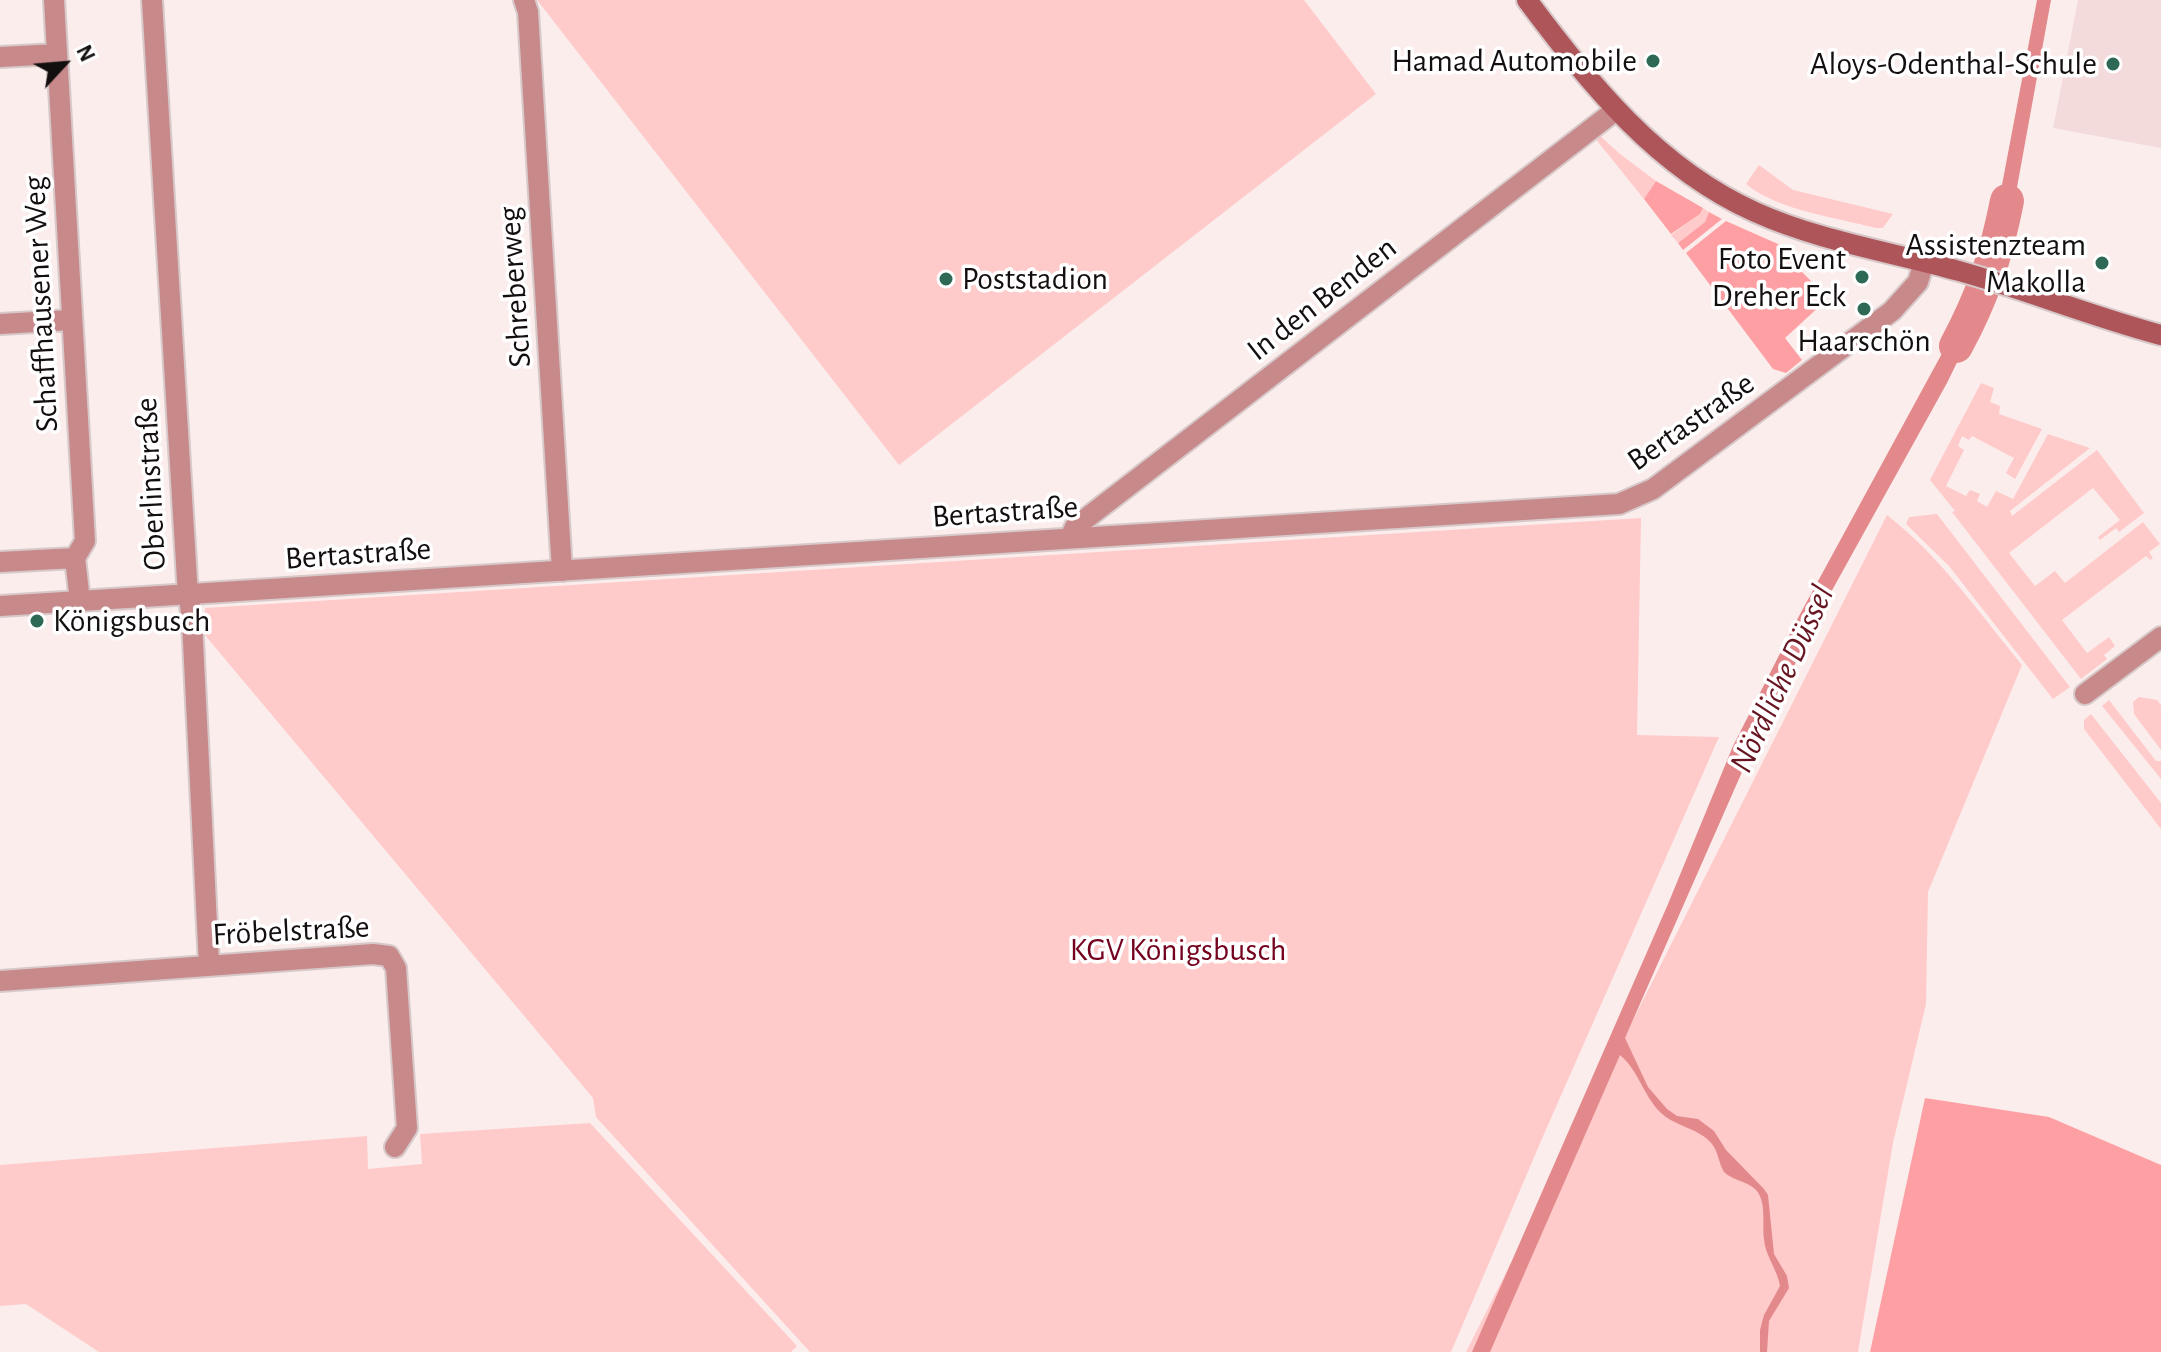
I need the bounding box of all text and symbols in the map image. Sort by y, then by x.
north arrow [24,24,104,104]
text: N [72,42,99,65]
place label: Hamad Automobile [1392,42,1637,80]
place label: Aloys-Odenthal-Schule [1810,45,2097,83]
marker: Hamad Automobile [1644,52,1662,70]
marker: Aloys-Odenthal-Schule [2104,55,2122,73]
street label: Schaffhausener Weg [15,175,67,433]
street label: Schreberweg [490,205,540,369]
place label: Assistenzteam Makolla [1905,226,2086,301]
street label: In den Benden [1240,229,1404,369]
place label: Foto Event Dreher Eck [1712,240,1846,315]
marker: Assistenzteam Makolla [2093,254,2111,272]
place label: Poststadion [962,260,1108,298]
marker: Foto Event Dreher Eck [1853,268,1871,286]
marker: Poststadion [937,270,955,288]
marker: Haarschön [1855,300,1873,318]
place label: Haarschön [1797,322,1931,360]
street label: Bertastraße [1620,364,1762,480]
street label: Oberlinstraße [127,396,175,572]
street label: Bertastraße [931,488,1079,536]
street label: Bertastraße [284,530,432,578]
water label: Nördliche Düssel [1721,579,1843,779]
place label: Königsbusch [53,602,210,640]
marker: Königsbusch [28,612,46,630]
street label: Fröbelstraße [212,908,370,954]
park label: KGV Königsbusch [1070,931,1286,969]

